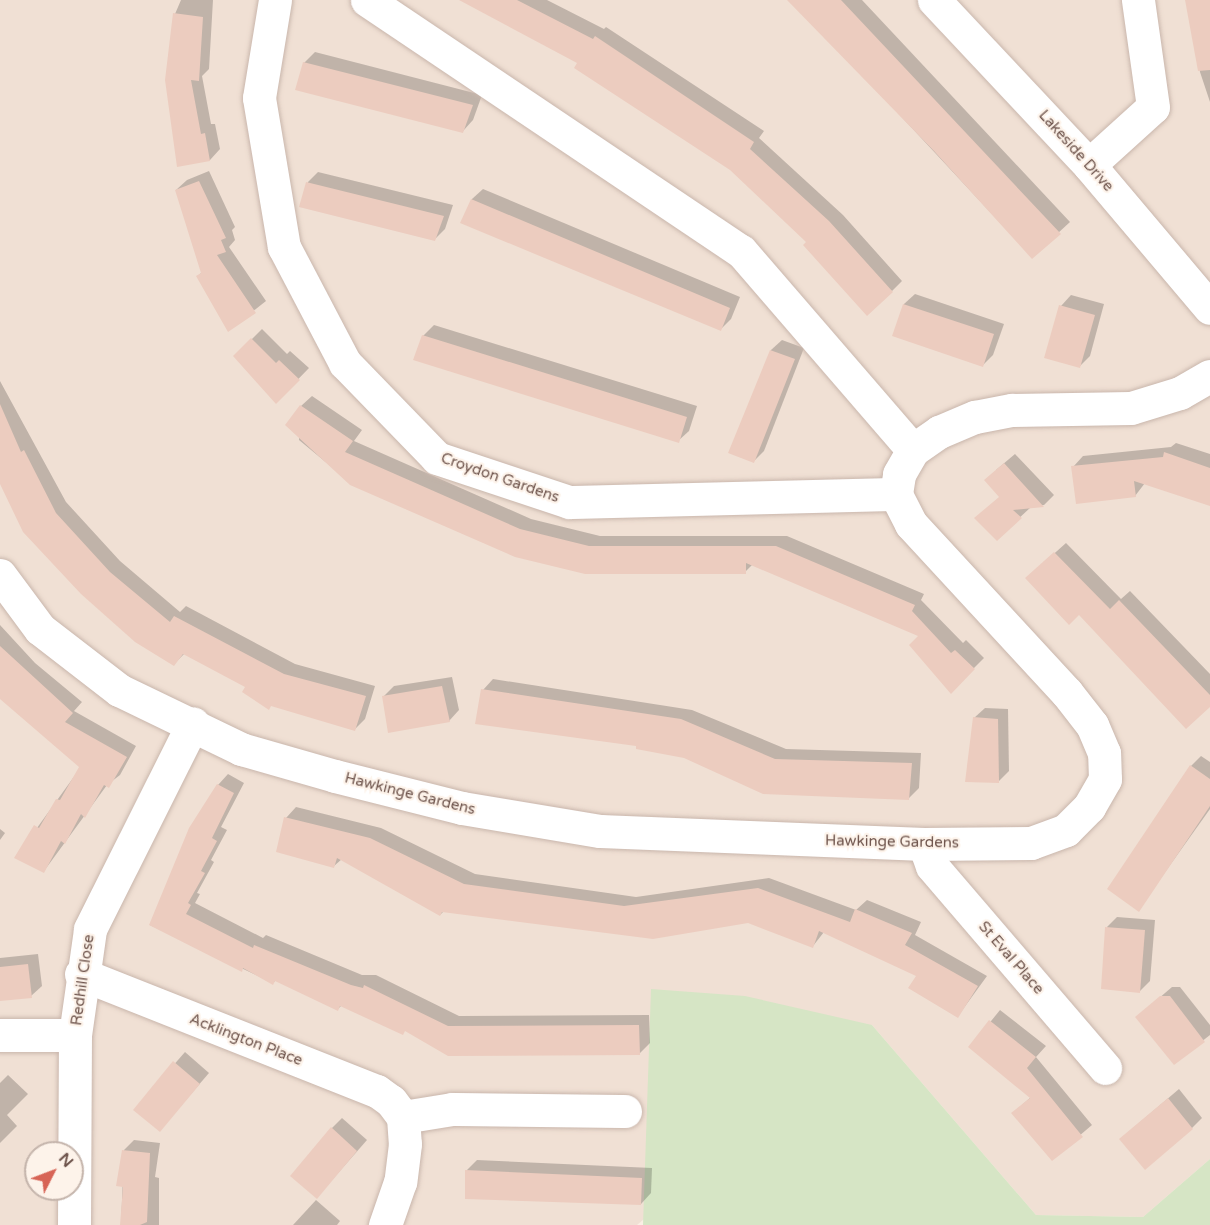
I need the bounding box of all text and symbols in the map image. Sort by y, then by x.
street label: Lakeside Drive [1035,107,1117,195]
street label: Croydon Gardens [438,449,562,507]
street label: Hawkinge Gardens [343,769,477,819]
street label: Hawkinge Gardens [825,832,959,852]
street label: St Eval Place [975,918,1047,998]
street label: Redhill Close [68,933,98,1027]
street label: Acklington Place [187,1010,305,1070]
north arrow [24,1141,84,1201]
text: N [54,1149,78,1172]

